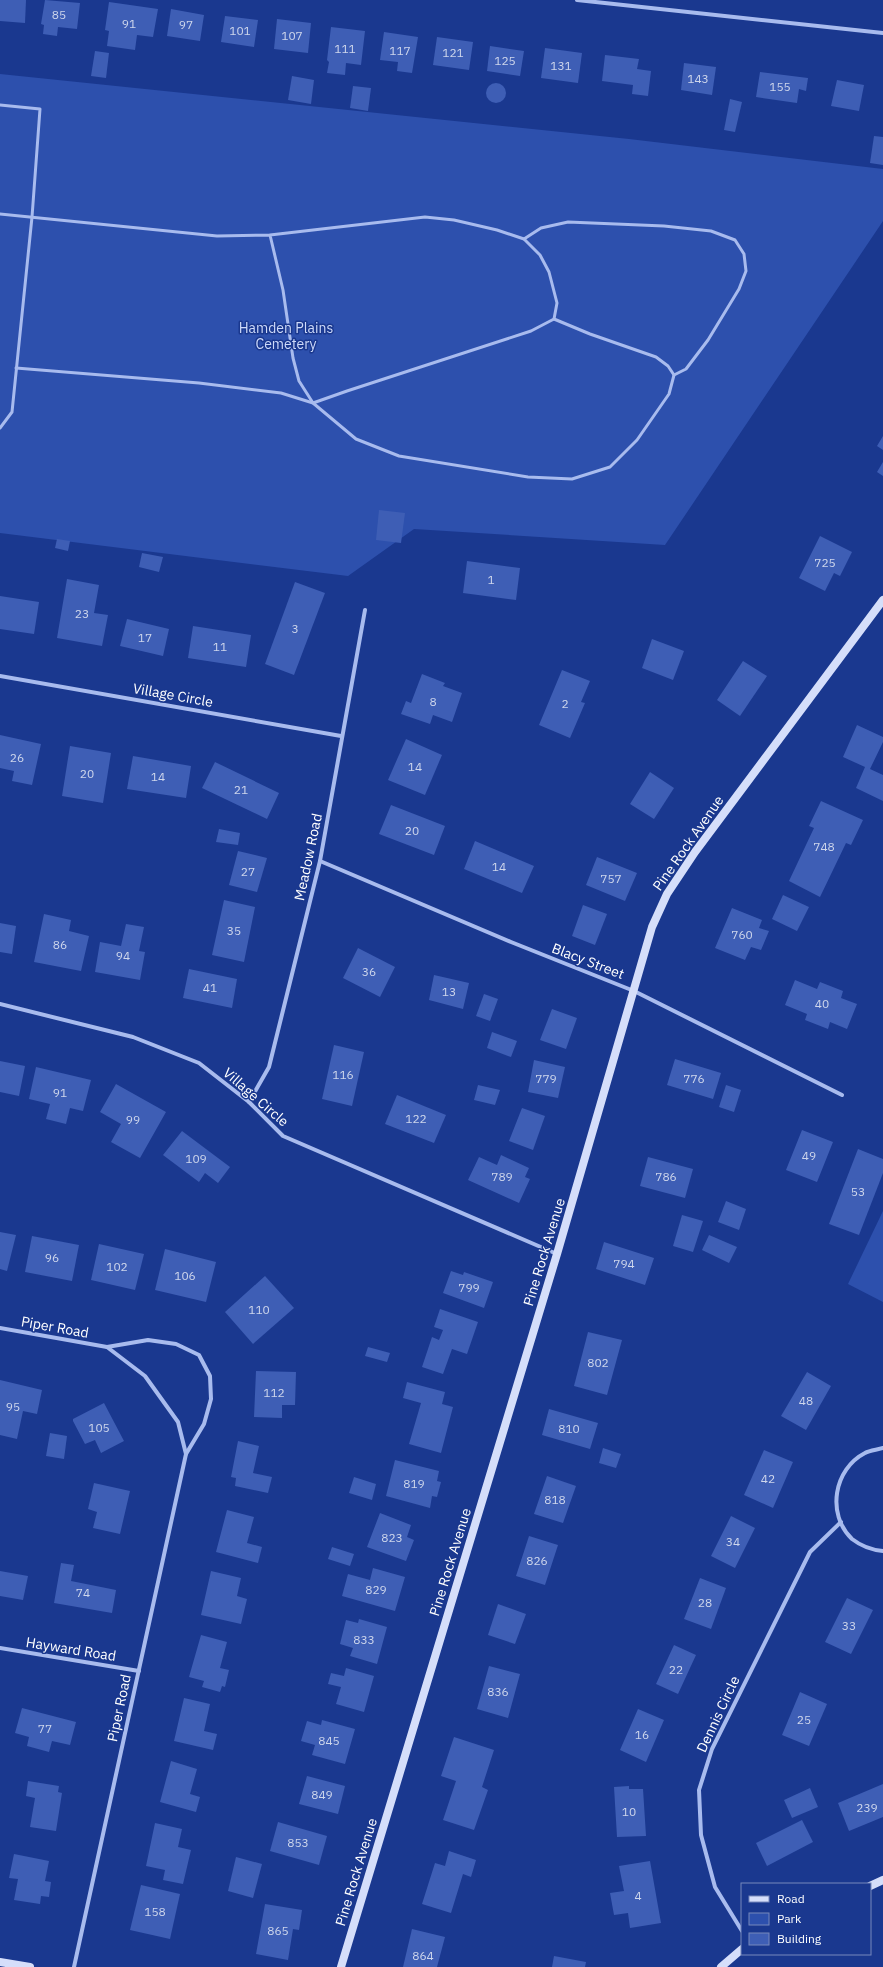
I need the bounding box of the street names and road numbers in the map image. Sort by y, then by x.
street label: Village Circle [131,679,215,711]
street label: Pine Rock Avenue [649,792,728,894]
street label: Meadow Road [290,812,326,902]
street label: Blacy Street [549,939,627,983]
street label: Village Circle [219,1064,293,1131]
street label: Pine Rock Avenue [519,1196,569,1308]
street label: Piper Road [20,1312,90,1342]
street label: Pine Rock Avenue [425,1506,475,1618]
street label: Hayward Road [25,1633,117,1665]
street label: Piper Road [103,1673,135,1743]
street label: Dennis Circle [692,1673,744,1755]
street label: Pine Rock Avenue [331,1816,381,1928]

